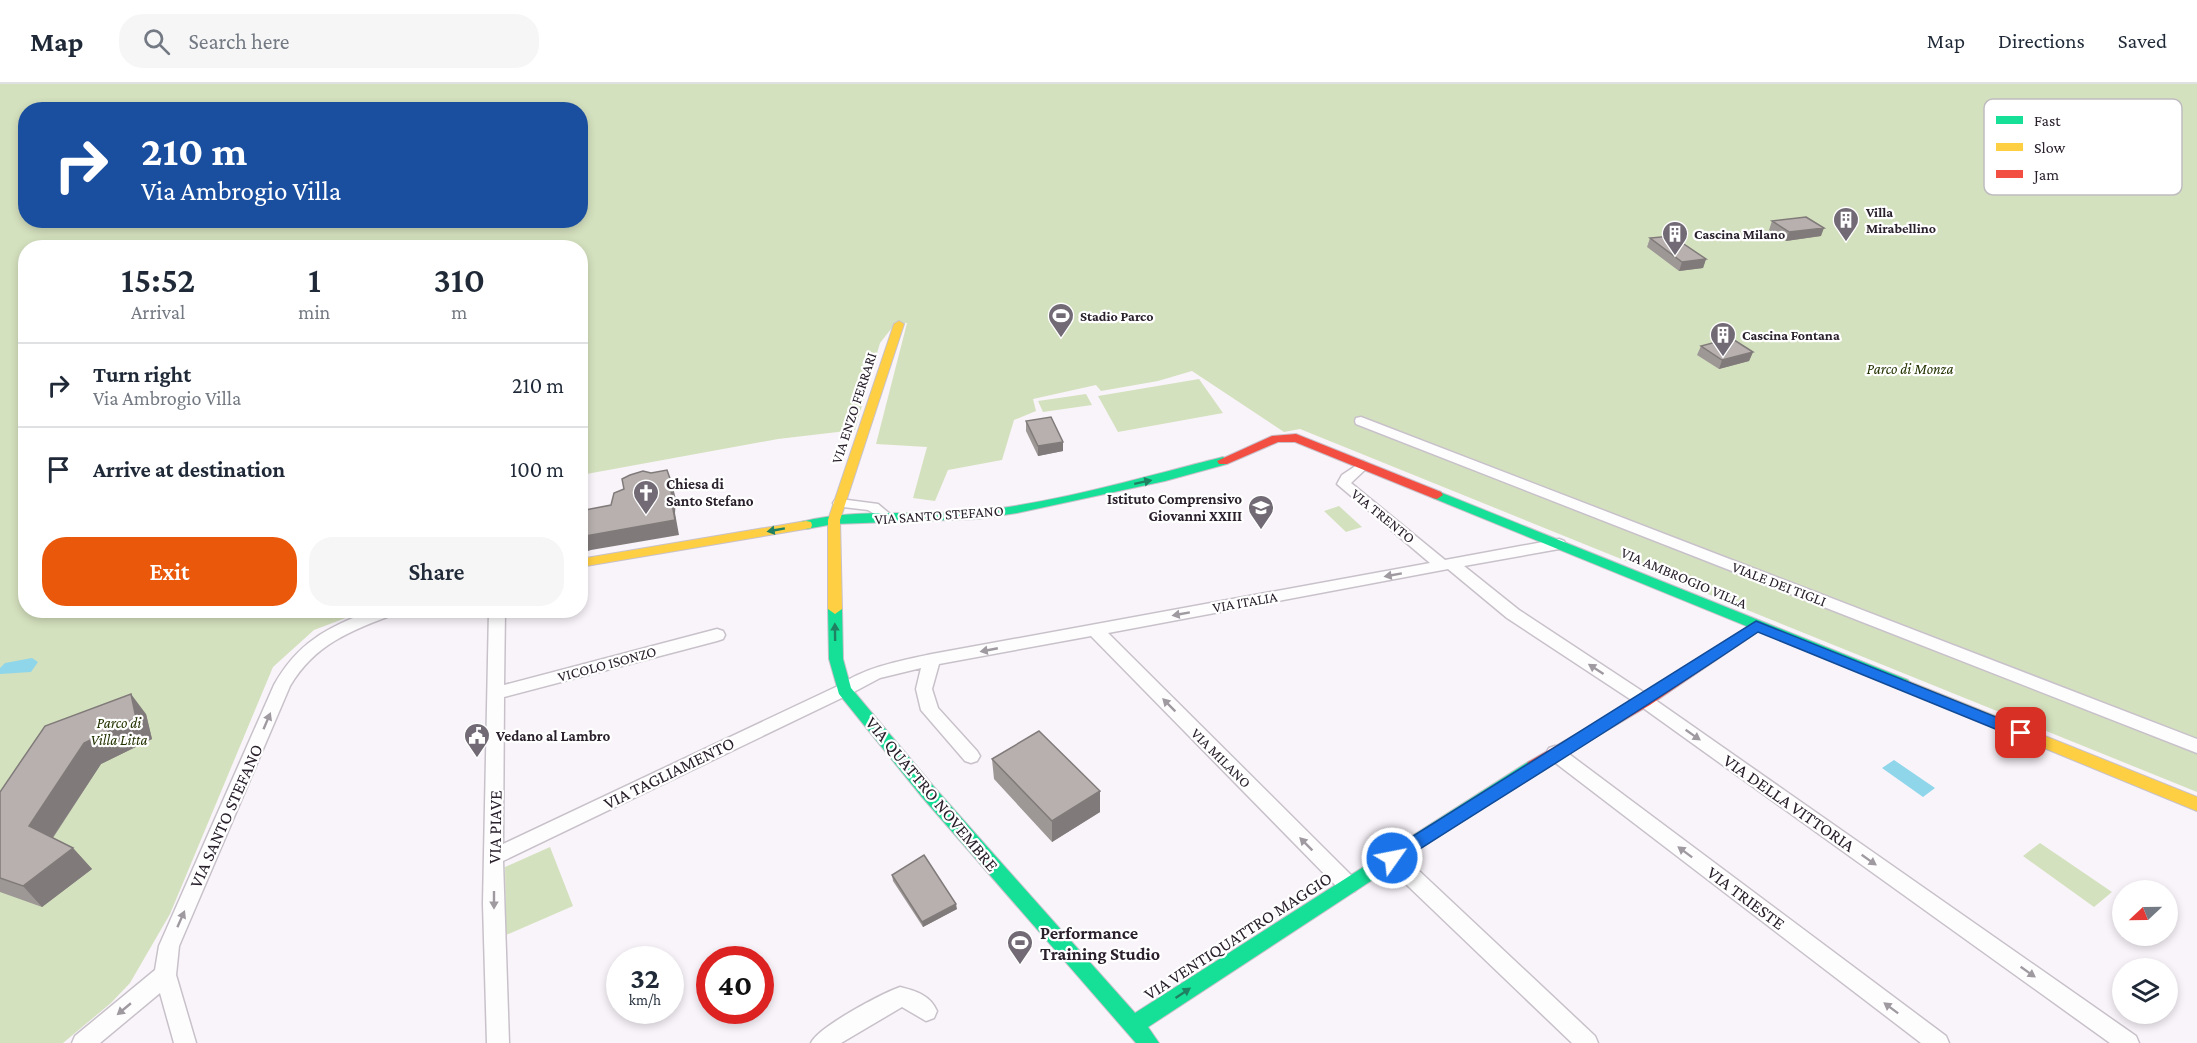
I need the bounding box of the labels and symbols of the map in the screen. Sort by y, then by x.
legend [1984,99,2182,195]
text: Fast [2034,112,2061,129]
text: Slow [2034,139,2066,156]
text: Jam [2032,166,2059,184]
place label: Villa Mirabellino [1865,204,1936,236]
building icon: Villa Mirabellino [1831,205,1861,243]
building icon: Cascina Milano [1660,219,1690,257]
place label: Cascina Milano [1694,226,1785,242]
sports icon: Stadio Parco [1046,301,1076,339]
place label: Stadio Parco [1080,308,1154,324]
building icon: Cascina Fontana [1708,320,1738,358]
place label: Cascina Fontana [1742,327,1840,343]
street label: VIA ENZO FERRARI [828,350,880,466]
park label: Parco di Monza [1867,361,1953,377]
place label: Chiesa di Santo Stefano [666,476,754,509]
one-way arrow [1134,476,1152,486]
church icon: Chiesa di Santo Stefano [631,478,661,516]
street label: VIA TRENTO [1348,486,1418,546]
place label: Istituto Comprensivo Giovanni XXIII [1107,491,1242,524]
school or university icon: Istituto Comprensivo Giovanni XXIII [1246,493,1276,531]
street label: VIA SANTO STEFANO [874,503,1004,527]
one-way arrow [767,526,786,535]
street label: VIA AMBROGIO VILLA [1619,544,1750,612]
street label: VIALE DEI TIGLI [1730,559,1828,609]
one-way arrow [1383,571,1402,580]
street label: VIA ITALIA [1211,588,1279,616]
one-way arrow [1171,610,1190,619]
one-way arrow [830,623,840,642]
street label: VICOLO ISONZO [556,643,658,685]
one-way arrow [979,645,998,654]
one-way arrow [1588,663,1604,674]
one-way arrow [1163,699,1177,713]
pin [1995,707,2046,758]
one-way arrow [263,712,272,730]
street label: VIA QUATTRO NOVEMBRE [862,713,1003,875]
park label: Parco di Villa Litta [90,715,148,748]
public building icon: Vedano al Lambro [462,721,492,759]
street label: VIA MILANO [1188,725,1254,791]
place label: Vedano al Lambro [495,728,610,744]
one-way arrow [1684,729,1700,741]
street label: VIA TAGLIAMENTO [600,733,738,813]
street label: VIA SANTO STEFANO [185,741,267,891]
street label: VIA DELLA VITTORIA [1720,750,1859,856]
street label: VIA PIAVE [484,790,506,864]
position arrow [1360,826,1424,890]
one-way arrow [1300,838,1314,852]
one-way arrow [1678,846,1693,858]
one-way arrow [1861,853,1876,865]
street label: VIA TRIESTE [1703,862,1789,934]
street label: VIA VENTIQUATTRO MAGGIO [1140,868,1336,1004]
north arrow [2112,880,2178,946]
one-way arrow [489,890,498,909]
one-way arrow [176,910,186,928]
place label: Performance Training Studio [1040,923,1160,964]
sports icon: Performance Training Studio [1005,928,1035,966]
speed limit sign: 40 [696,946,774,1024]
one-way arrow [2019,966,2035,978]
one-way arrow [1175,987,1191,998]
one-way arrow [1883,1001,1899,1014]
one-way arrow [116,1002,132,1015]

